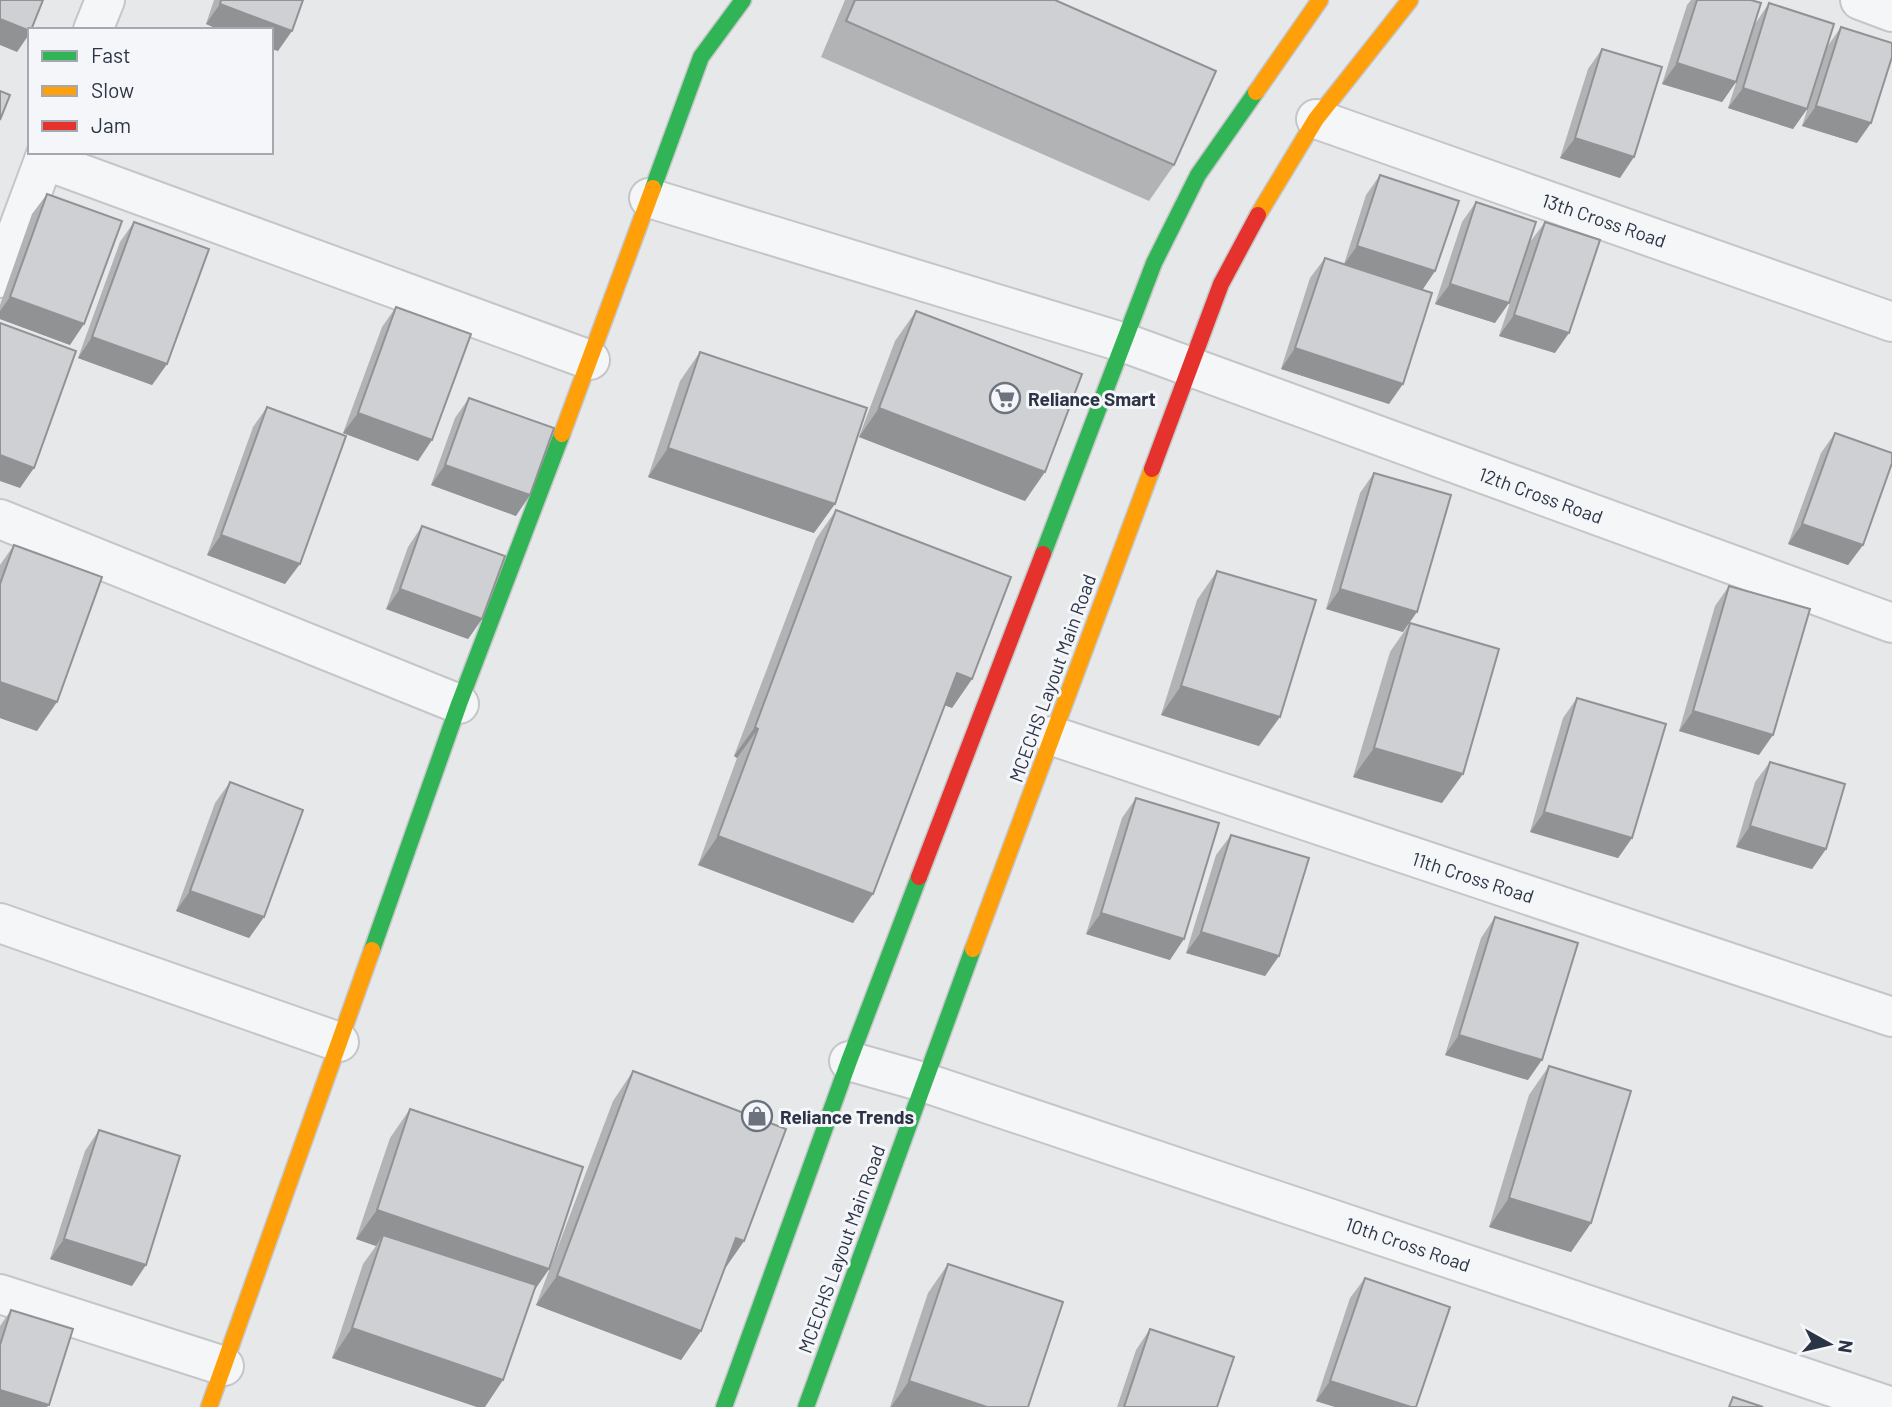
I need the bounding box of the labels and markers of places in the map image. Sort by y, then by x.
supermarket icon: Reliance Smart [988,381,1022,415]
place label: Reliance Smart [1028,387,1156,410]
shop icon: Reliance Trends [740,1099,774,1133]
place label: Reliance Trends [780,1105,914,1128]

